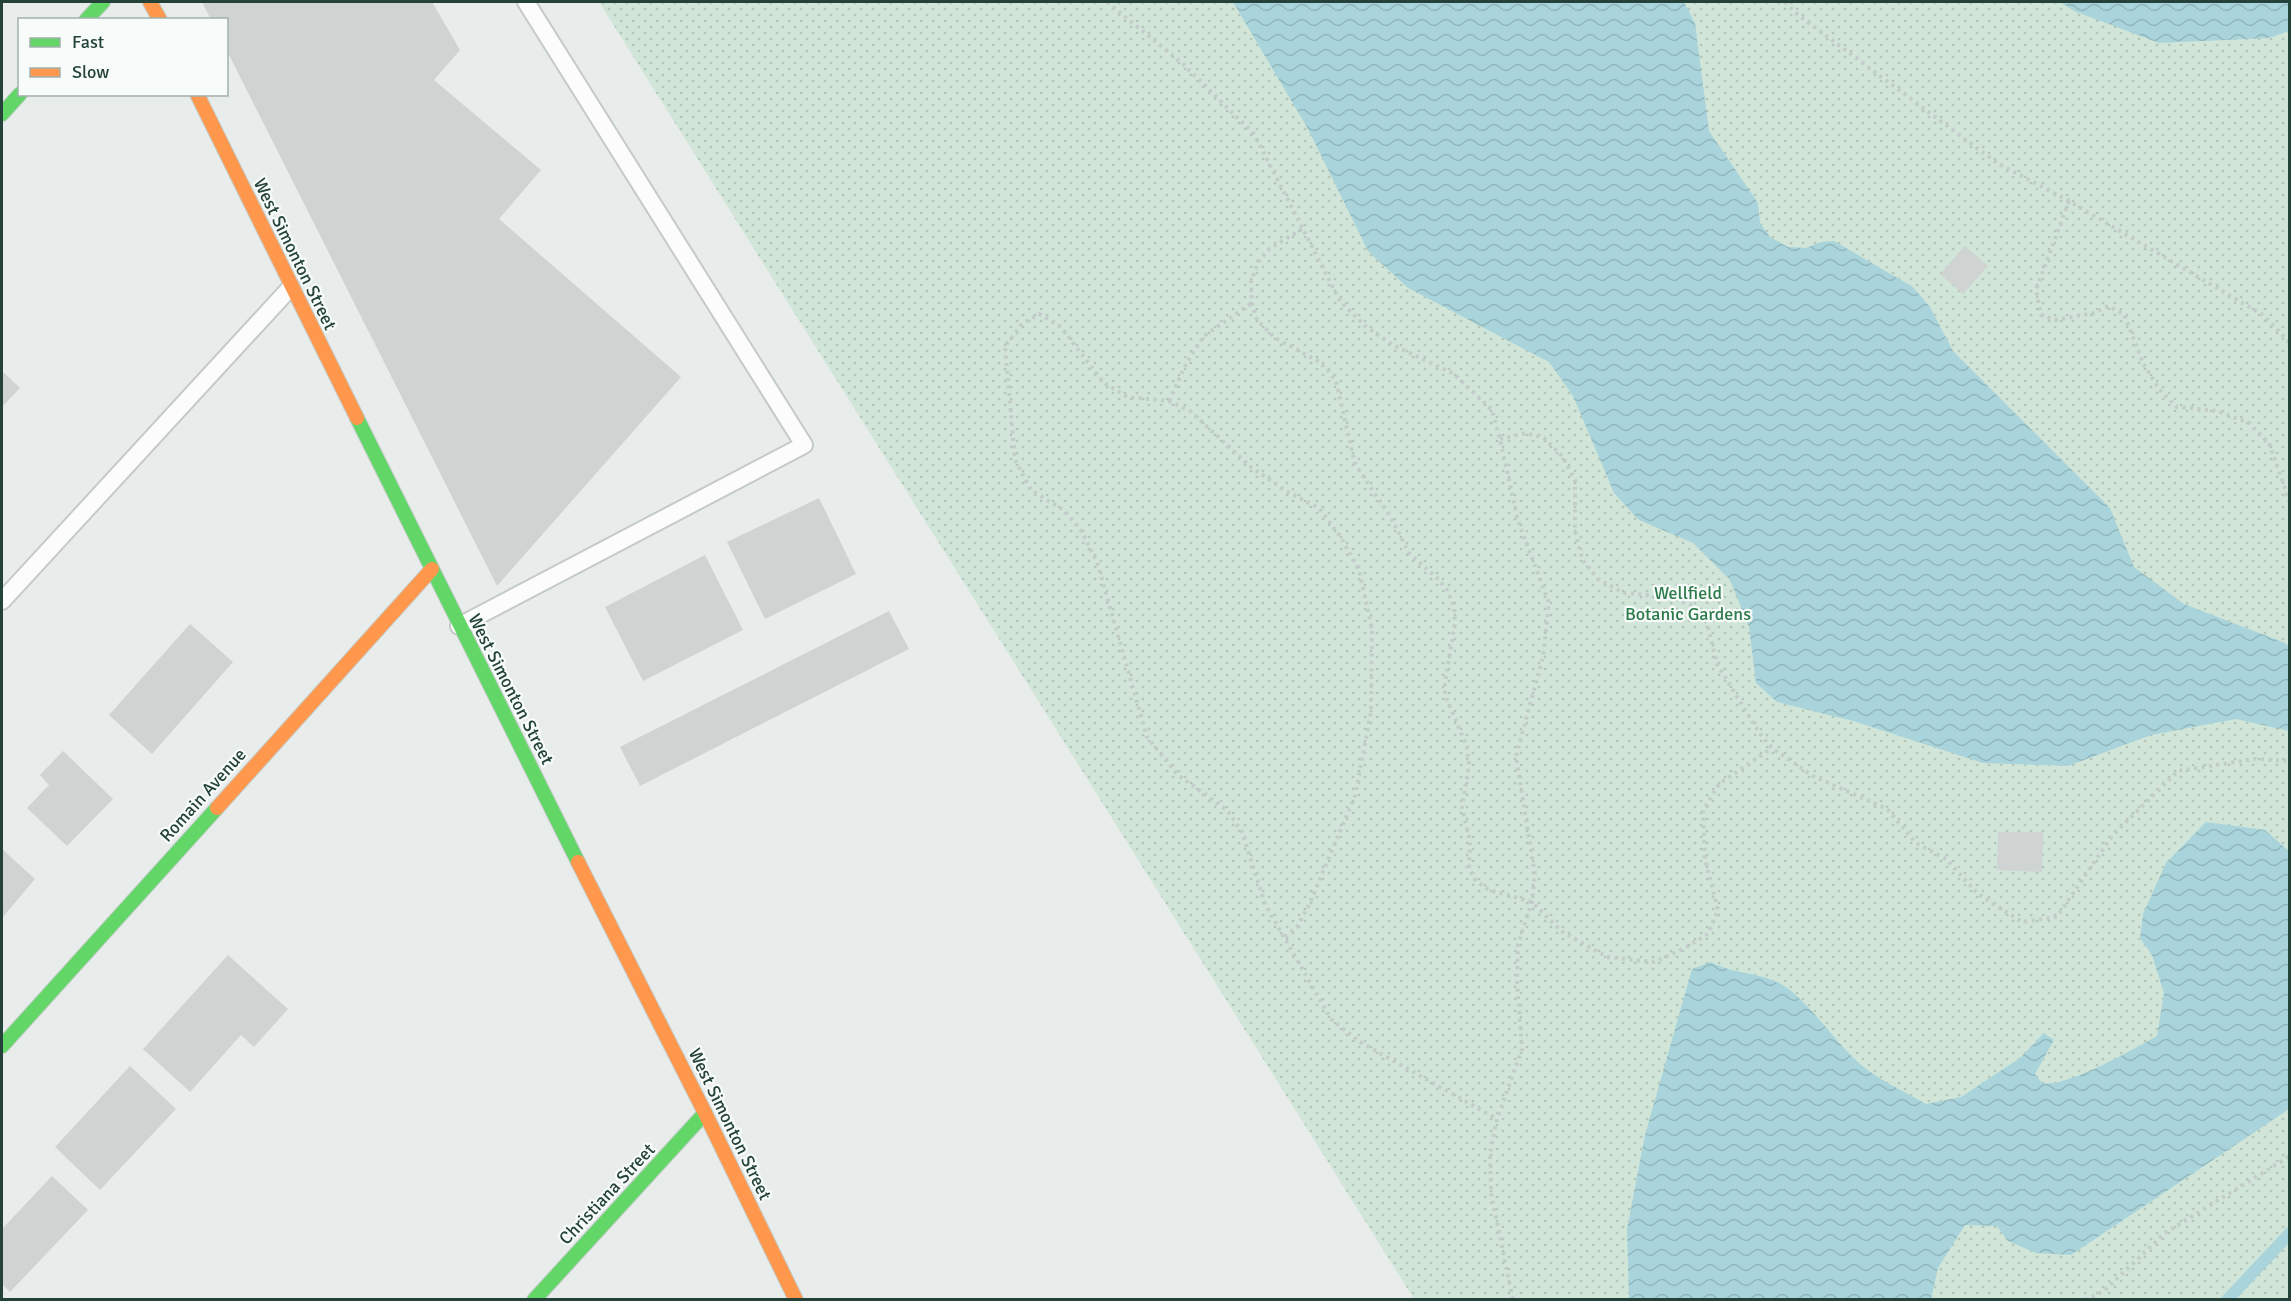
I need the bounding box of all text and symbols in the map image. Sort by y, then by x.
legend [18,18,228,96]
text: Fast [72,31,104,53]
text: Slow [72,61,109,83]
street label: West Simonton Street [249,174,341,334]
park label: Wellfield Botanic Gardens [1625,582,1751,625]
street label: West Simonton Street [463,610,559,768]
street label: Romain Avenue [155,744,251,846]
street label: West Simonton Street [684,1044,776,1204]
street label: Christiana Street [554,1139,660,1249]

